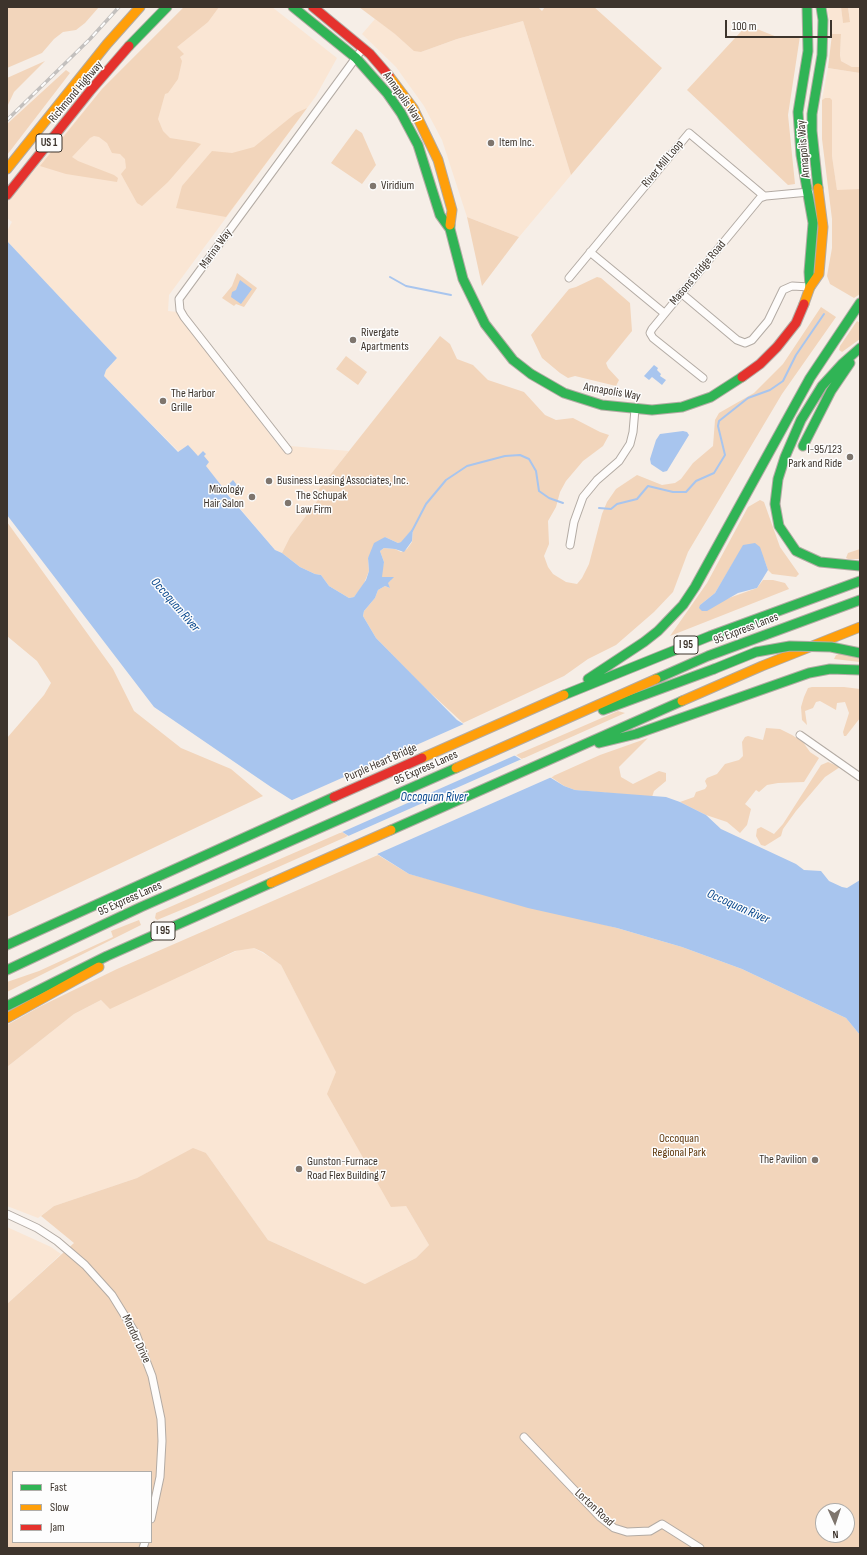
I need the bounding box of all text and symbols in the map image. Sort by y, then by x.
scale bar [727,12,834,38]
text: 100 m [732,19,757,34]
street label: Richmond Highway [46,58,106,126]
street label: Annapolis Way [380,69,424,125]
street label: Annapolis Way [794,120,814,178]
road number: US 1 [36,134,62,152]
place label: Item Inc. [499,136,534,150]
street label: River Mill Loop [639,137,687,191]
marker: Item Inc. [486,138,496,148]
place label: Viridium [381,179,414,193]
marker: Viridium [368,181,378,191]
street label: Marina Way [197,226,235,272]
street label: Masons Bridge Road [667,238,729,308]
place label: Rivergate Apartments [361,326,409,354]
marker: Rivergate Apartments [348,335,358,345]
street label: Annapolis Way [582,380,642,404]
place label: The Harbor Grille [171,387,215,415]
marker: The Harbor Grille [158,396,168,406]
place label: I-95/123 Park and Ride [788,443,842,471]
marker: I-95/123 Park and Ride [845,452,855,462]
place label: Business Leasing Associates, Inc. [277,474,408,488]
marker: Business Leasing Associates, Inc. [264,476,274,486]
place label: Mixology Hair Salon [204,483,244,511]
place label: The Schupak Law Firm [296,489,347,517]
marker: Mixology Hair Salon [247,492,257,502]
marker: The Schupak Law Firm [283,498,293,508]
water label: Occoquan River [147,575,203,635]
street label: 95 Express Lanes [712,610,780,648]
road number: I 95 [674,636,698,654]
street label: Purple Heart Bridge [343,741,419,785]
street label: 95 Express Lanes [392,748,460,788]
water label: Occoquan River [401,790,467,806]
street label: 95 Express Lanes [96,879,164,919]
water label: Occoquan River [704,886,772,928]
road number: I 95 [151,922,175,940]
park label: Occoquan Regional Park [652,1132,706,1160]
place label: The Pavilion [759,1153,807,1167]
place label: Gunston-Furnace Road Flex Building 7 [307,1155,386,1183]
marker: The Pavilion [810,1155,820,1165]
marker: Gunston-Furnace Road Flex Building 7 [294,1164,304,1174]
street label: Mordor Drive [119,1313,153,1365]
legend [12,1471,152,1543]
text: Fast [50,1480,67,1495]
street label: Lorton Road [571,1486,617,1530]
text: Slow [50,1500,69,1515]
north arrow [815,1503,855,1543]
text: Jam [50,1520,65,1535]
text: N [832,1528,839,1541]

